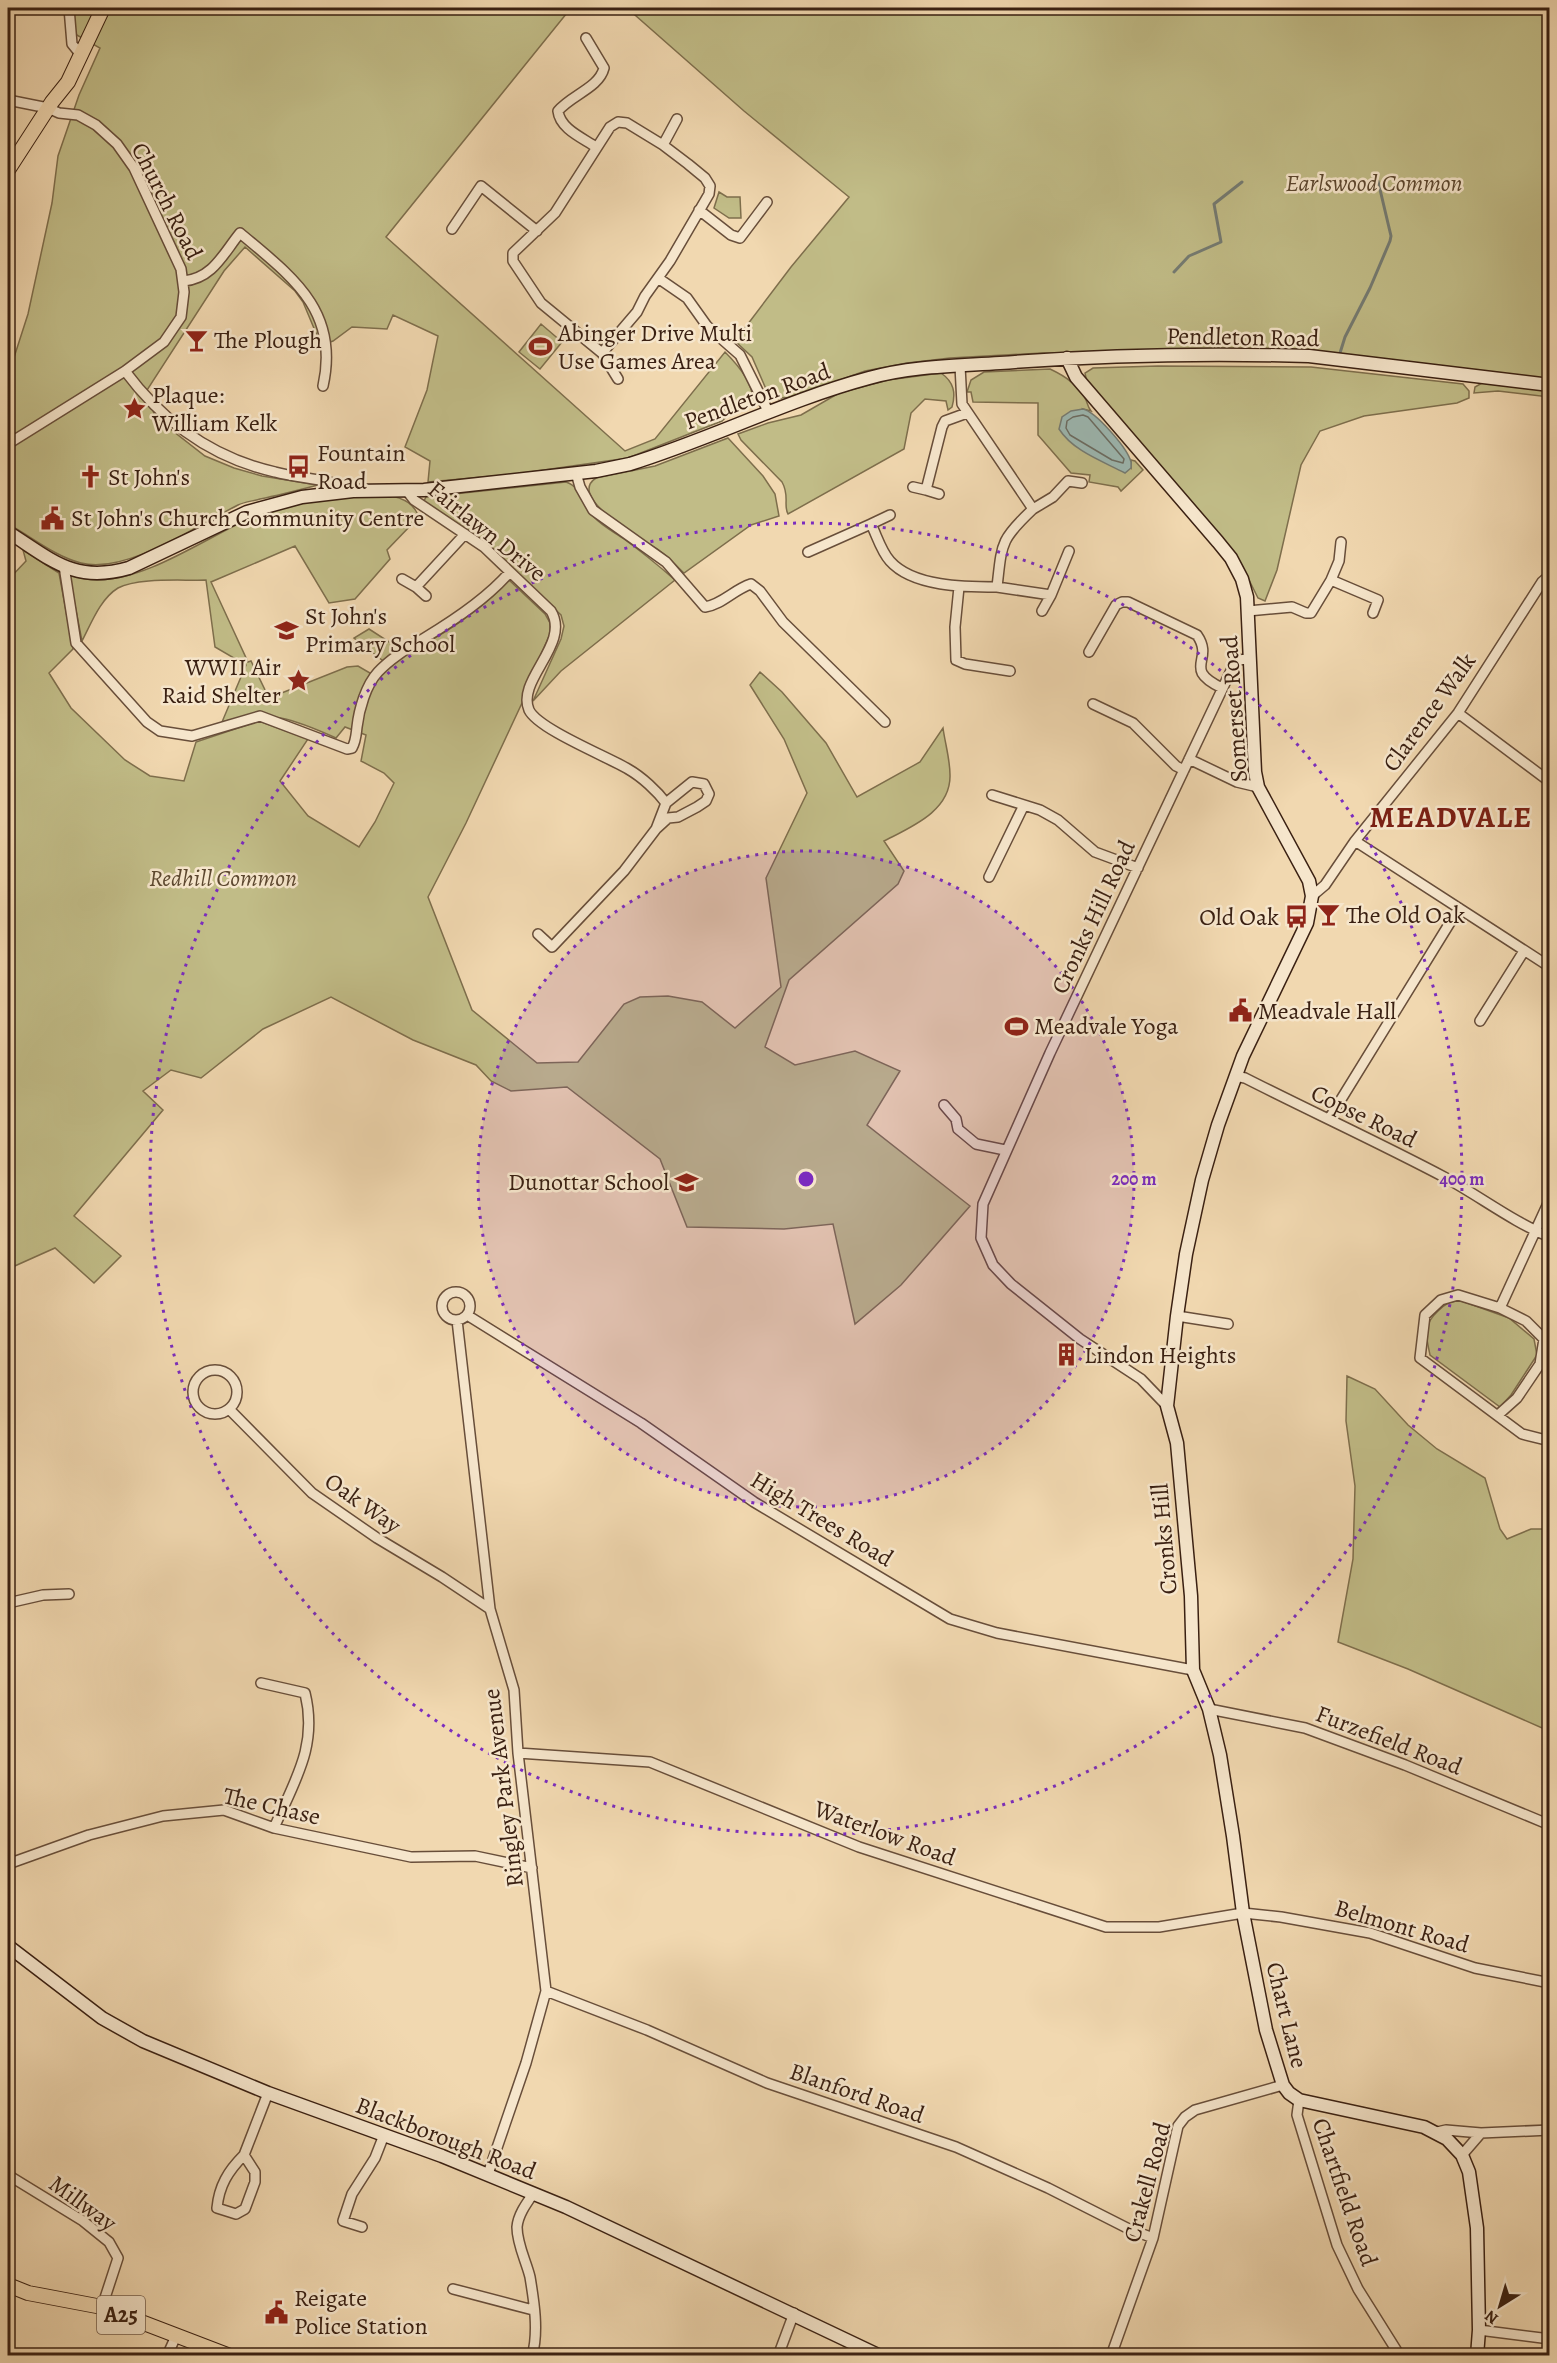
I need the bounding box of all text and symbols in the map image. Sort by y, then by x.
street label: Church Road [124,137,210,265]
park label: Earlswood Common [1286,167,1463,199]
place label: Abinger Drive Multi Use Games Area [557,317,752,377]
street label: Pendleton Road [1166,320,1320,354]
place label: The Plough [214,324,322,356]
bar icon: The Plough [183,327,209,353]
sports icon: Abinger Drive Multi Use Games Area [527,334,553,360]
street label: Pendleton Road [680,355,835,437]
place label: Plaque: William Kelk [151,379,278,439]
place icon: Plaque: William Kelk [121,396,147,422]
place label: Fountain Road [317,437,405,497]
bus stop icon: Fountain Road [286,454,312,480]
place label: St John's [108,461,190,493]
church icon: St John's [77,464,103,490]
street label: Fairlawn Drive [421,473,553,589]
place label: St John's Church Community Centre [71,502,424,534]
public building icon: St John's Church Community Centre [40,505,66,531]
place label: St John's Primary School [305,600,455,660]
school or university icon: St John's Primary School [274,617,300,643]
street label: Somerset Road [1213,634,1255,784]
street label: Clarence Walk [1375,646,1483,778]
place label: WWII Air Raid Shelter [161,651,281,711]
place icon: WWII Air Raid Shelter [286,668,312,694]
district label: MEADVALE [1369,797,1533,837]
street label: Cronks Hill Road [1043,835,1143,999]
park label: Redhill Common [149,862,297,894]
place label: The Old Oak [1346,899,1465,931]
place label: Old Oak [1199,901,1279,933]
bar icon: The Old Oak [1315,902,1341,928]
bus stop icon: Old Oak [1284,904,1310,930]
place label: Meadvale Hall [1258,995,1396,1027]
public building icon: Meadvale Hall [1227,998,1253,1024]
place label: Meadvale Yoga [1034,1010,1179,1042]
sports icon: Meadvale Yoga [1003,1013,1029,1039]
street label: Copse Road [1306,1077,1422,1155]
place label: Dunottar School [508,1166,669,1198]
text: 200 m [1111,1167,1157,1191]
text: 400 m [1440,1167,1484,1191]
school or university icon: Dunottar School [674,1169,700,1195]
centre of rings [796,1169,816,1189]
place label: Lindon Heights [1084,1339,1236,1371]
building icon: Lindon Heights [1053,1342,1079,1368]
street label: High Trees Road [745,1464,900,1574]
street label: Oak Way [318,1465,408,1541]
street label: Cronks Hill [1143,1482,1185,1596]
street label: Ringley Park Avenue [475,1687,531,1889]
street label: Furzefield Road [1311,1697,1467,1783]
street label: The Chase [220,1779,324,1833]
street label: Waterlow Road [809,1792,960,1873]
street label: Belmont Road [1331,1892,1473,1960]
street label: Chart Lane [1258,1959,1316,2071]
street label: Blanford Road [785,2055,929,2131]
street label: Blackborough Road [351,2089,541,2187]
street label: Chartfield Road [1305,2114,1385,2270]
street label: Crakell Road [1116,2118,1178,2246]
street label: Millway [43,2168,124,2239]
north arrow [1470,2276,1530,2336]
place label: Reigate Police Station [294,2282,428,2342]
road number: A25 [97,2296,145,2334]
public building icon: Reigate Police Station [263,2299,289,2325]
text: N [1480,2305,1503,2329]

